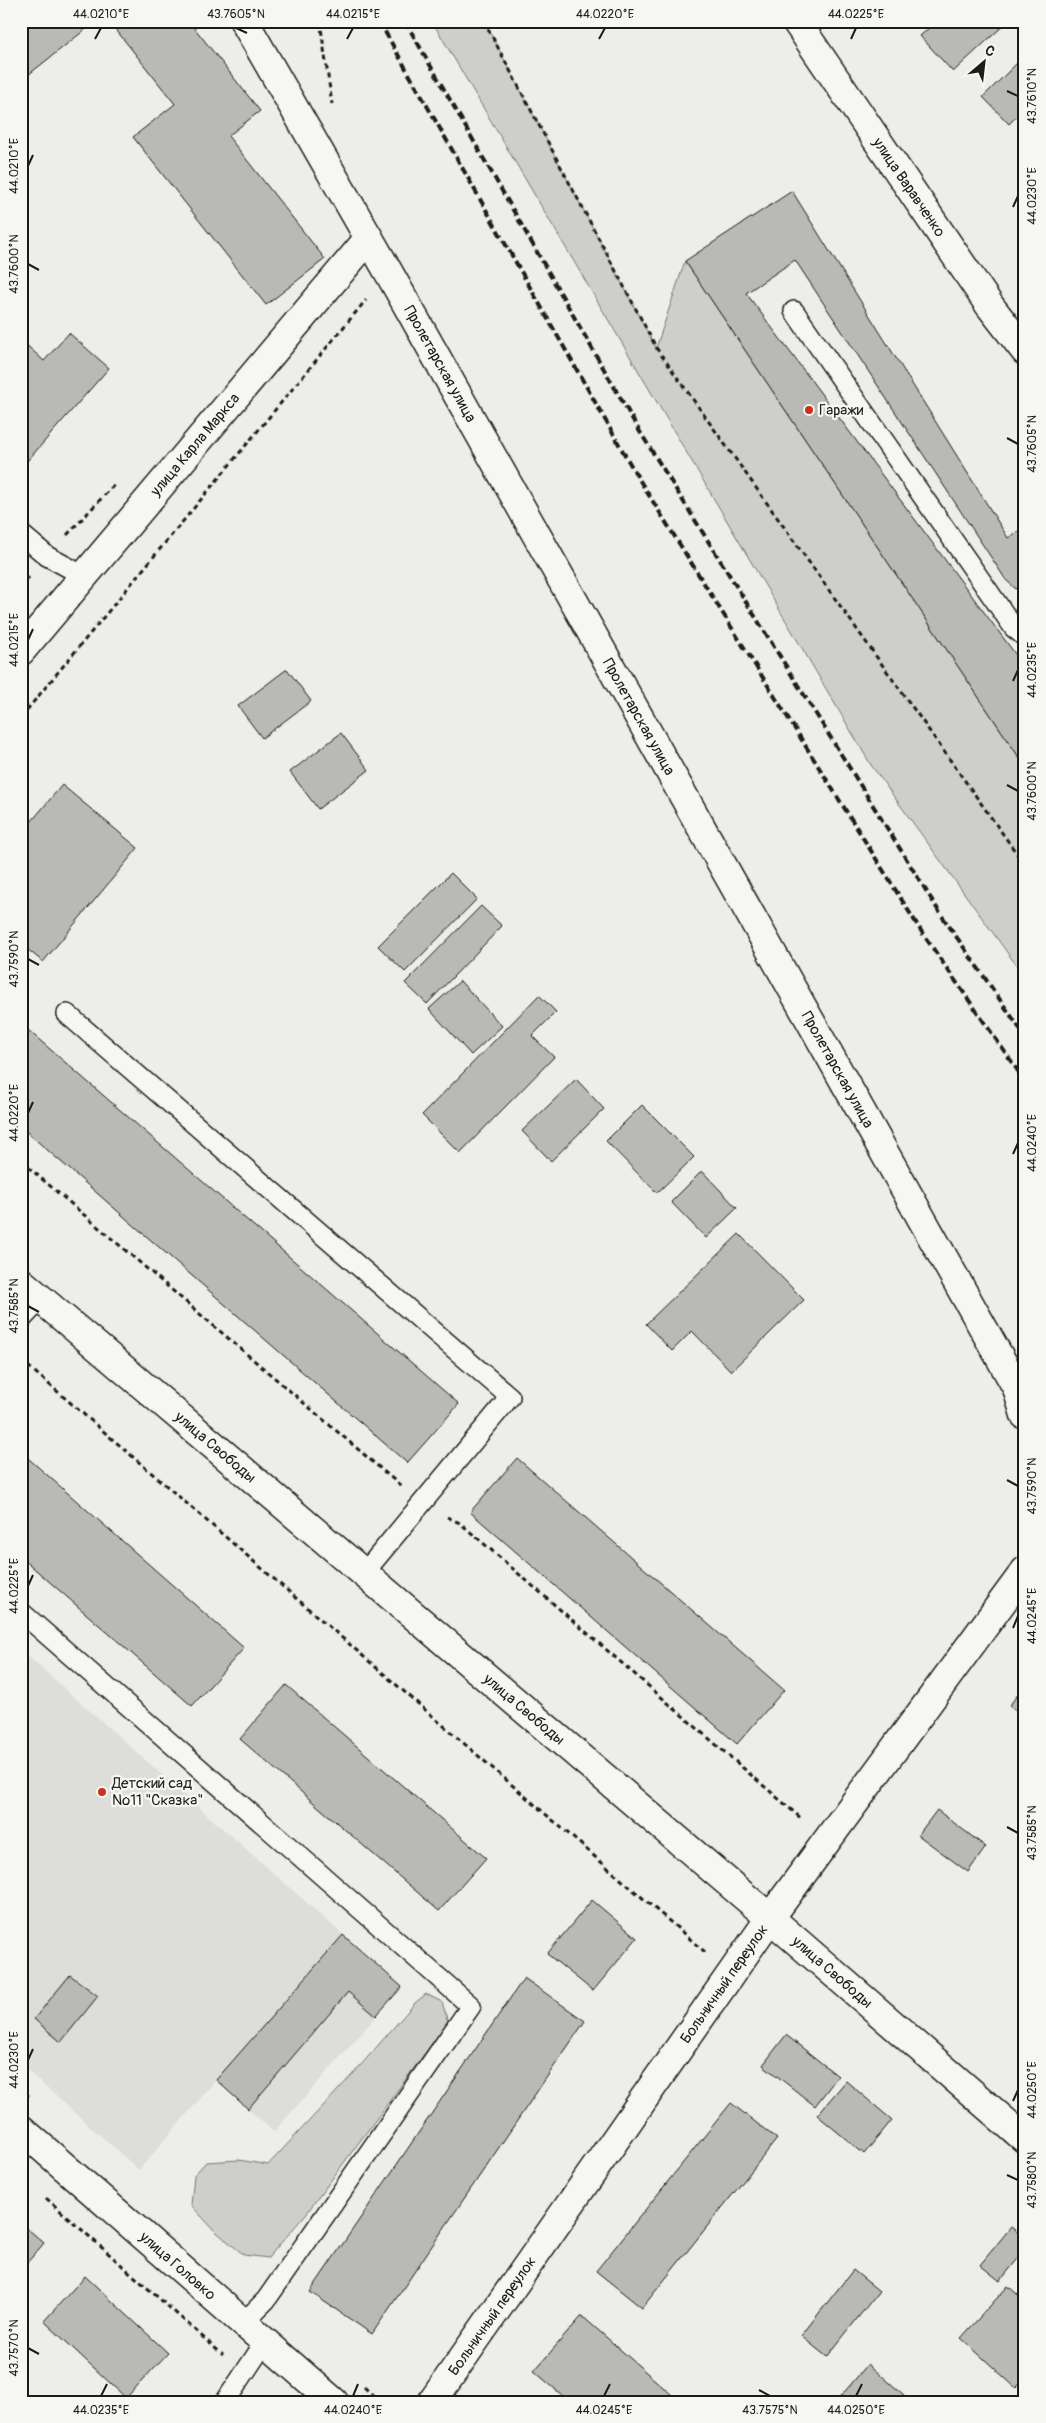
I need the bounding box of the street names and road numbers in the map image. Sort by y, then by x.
street label: улица Варавченко [868,133,950,240]
street label: Пролетарская улица [400,302,481,426]
street label: улица Карла Маркса [146,389,244,501]
street label: Пролетарская улица [598,655,679,779]
street label: Пролетарская улица [797,1008,878,1131]
street label: улица Свободы [170,1407,260,1487]
street label: улица Свободы [479,1669,569,1749]
street label: Больничный переулок [676,1920,772,2047]
street label: улица Свободы [787,1931,877,2012]
street label: улица Головко [135,2227,220,2304]
street label: Больничный переулок [444,2253,540,2379]

